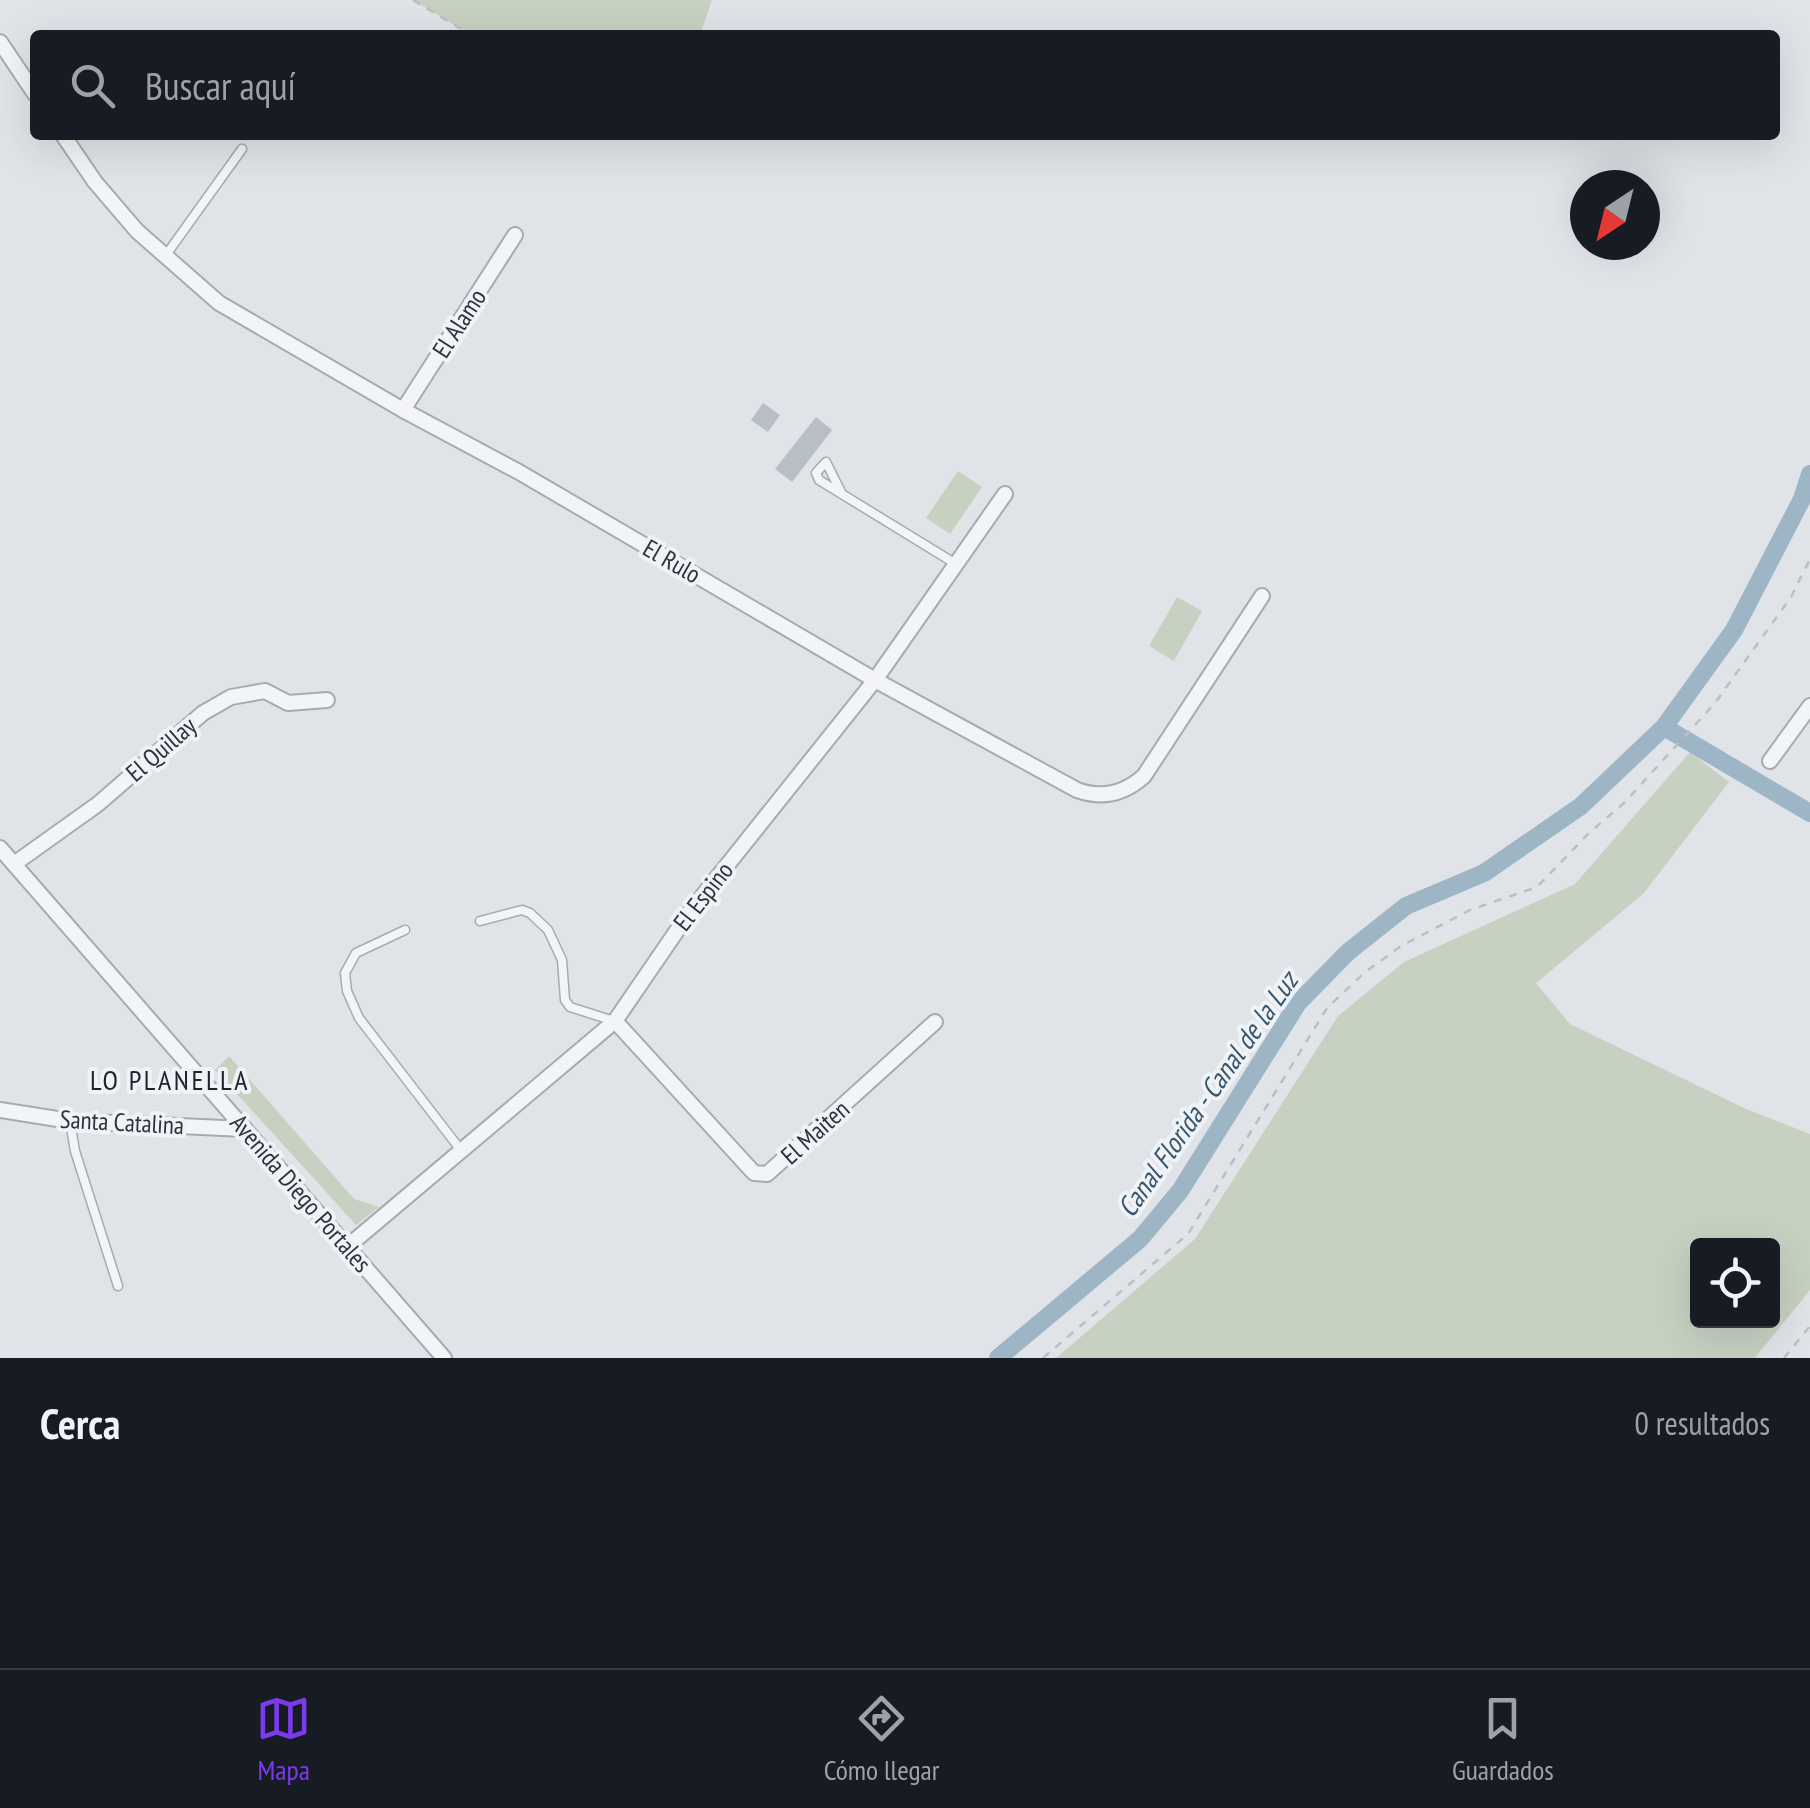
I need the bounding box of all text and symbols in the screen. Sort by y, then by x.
search box [30,30,1780,140]
icon: search [65,58,120,113]
text: Buscar aquí [145,61,296,110]
north arrow [1570,170,1660,260]
street label: El Alamo [425,282,493,364]
street label: El Rulo [637,532,707,590]
street label: El Quillay [119,709,203,788]
street label: El Espino [666,855,740,937]
water label: Canal Florida - Canal de la Luz [1108,962,1307,1224]
district label: LO PLANELLA [90,1061,250,1098]
street label: El Maiten [774,1093,856,1171]
street label: Santa Catalina [59,1103,185,1141]
street label: Avenida Diego Portales [223,1107,379,1279]
map controls [1690,1238,1780,1328]
button: locate [1690,1238,1780,1328]
text: Cerca [40,1396,120,1451]
text: 0 resultados [1635,1402,1770,1444]
tab: Mapa [256,1691,311,1788]
tab: Cómo llegar [824,1691,939,1788]
tab: Guardados [1452,1691,1554,1788]

